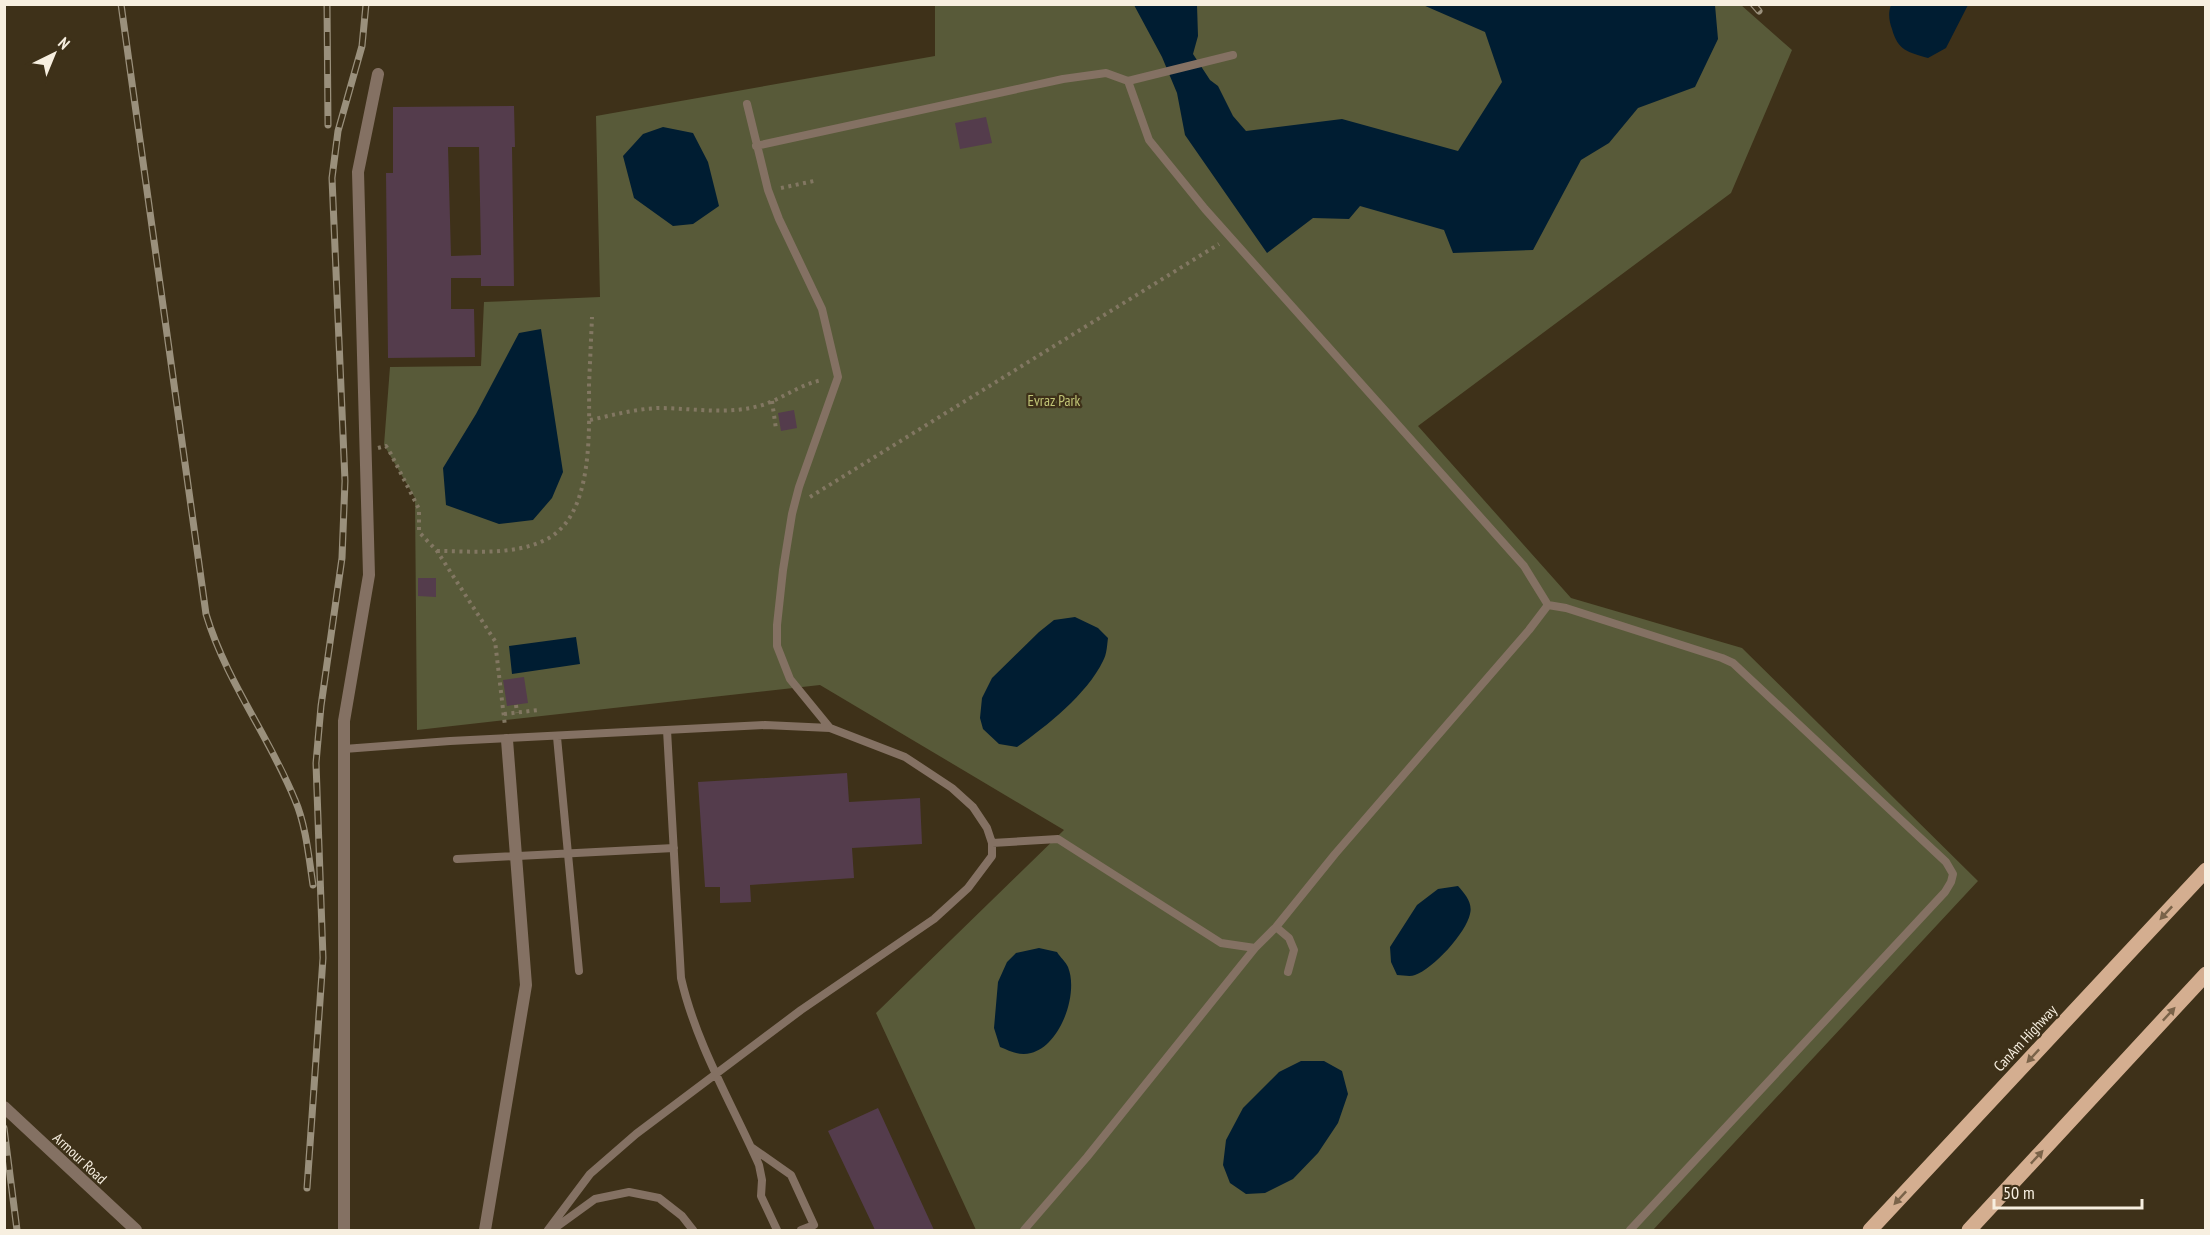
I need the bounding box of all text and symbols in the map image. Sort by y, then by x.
north arrow [24,24,84,84]
text: N [54,33,74,53]
park label: Evraz Park [1028,391,1081,410]
one-way arrow [2159,905,2173,920]
street label: CanAm Highway [1989,1000,2061,1075]
one-way arrow [2162,1006,2176,1021]
one-way arrow [2026,1048,2040,1063]
street label: Armour Road [49,1128,111,1188]
one-way arrow [2030,1149,2044,1164]
scale bar [1994,1172,2142,1210]
text: 50 m [2003,1181,2035,1204]
one-way arrow [1893,1191,1907,1206]

